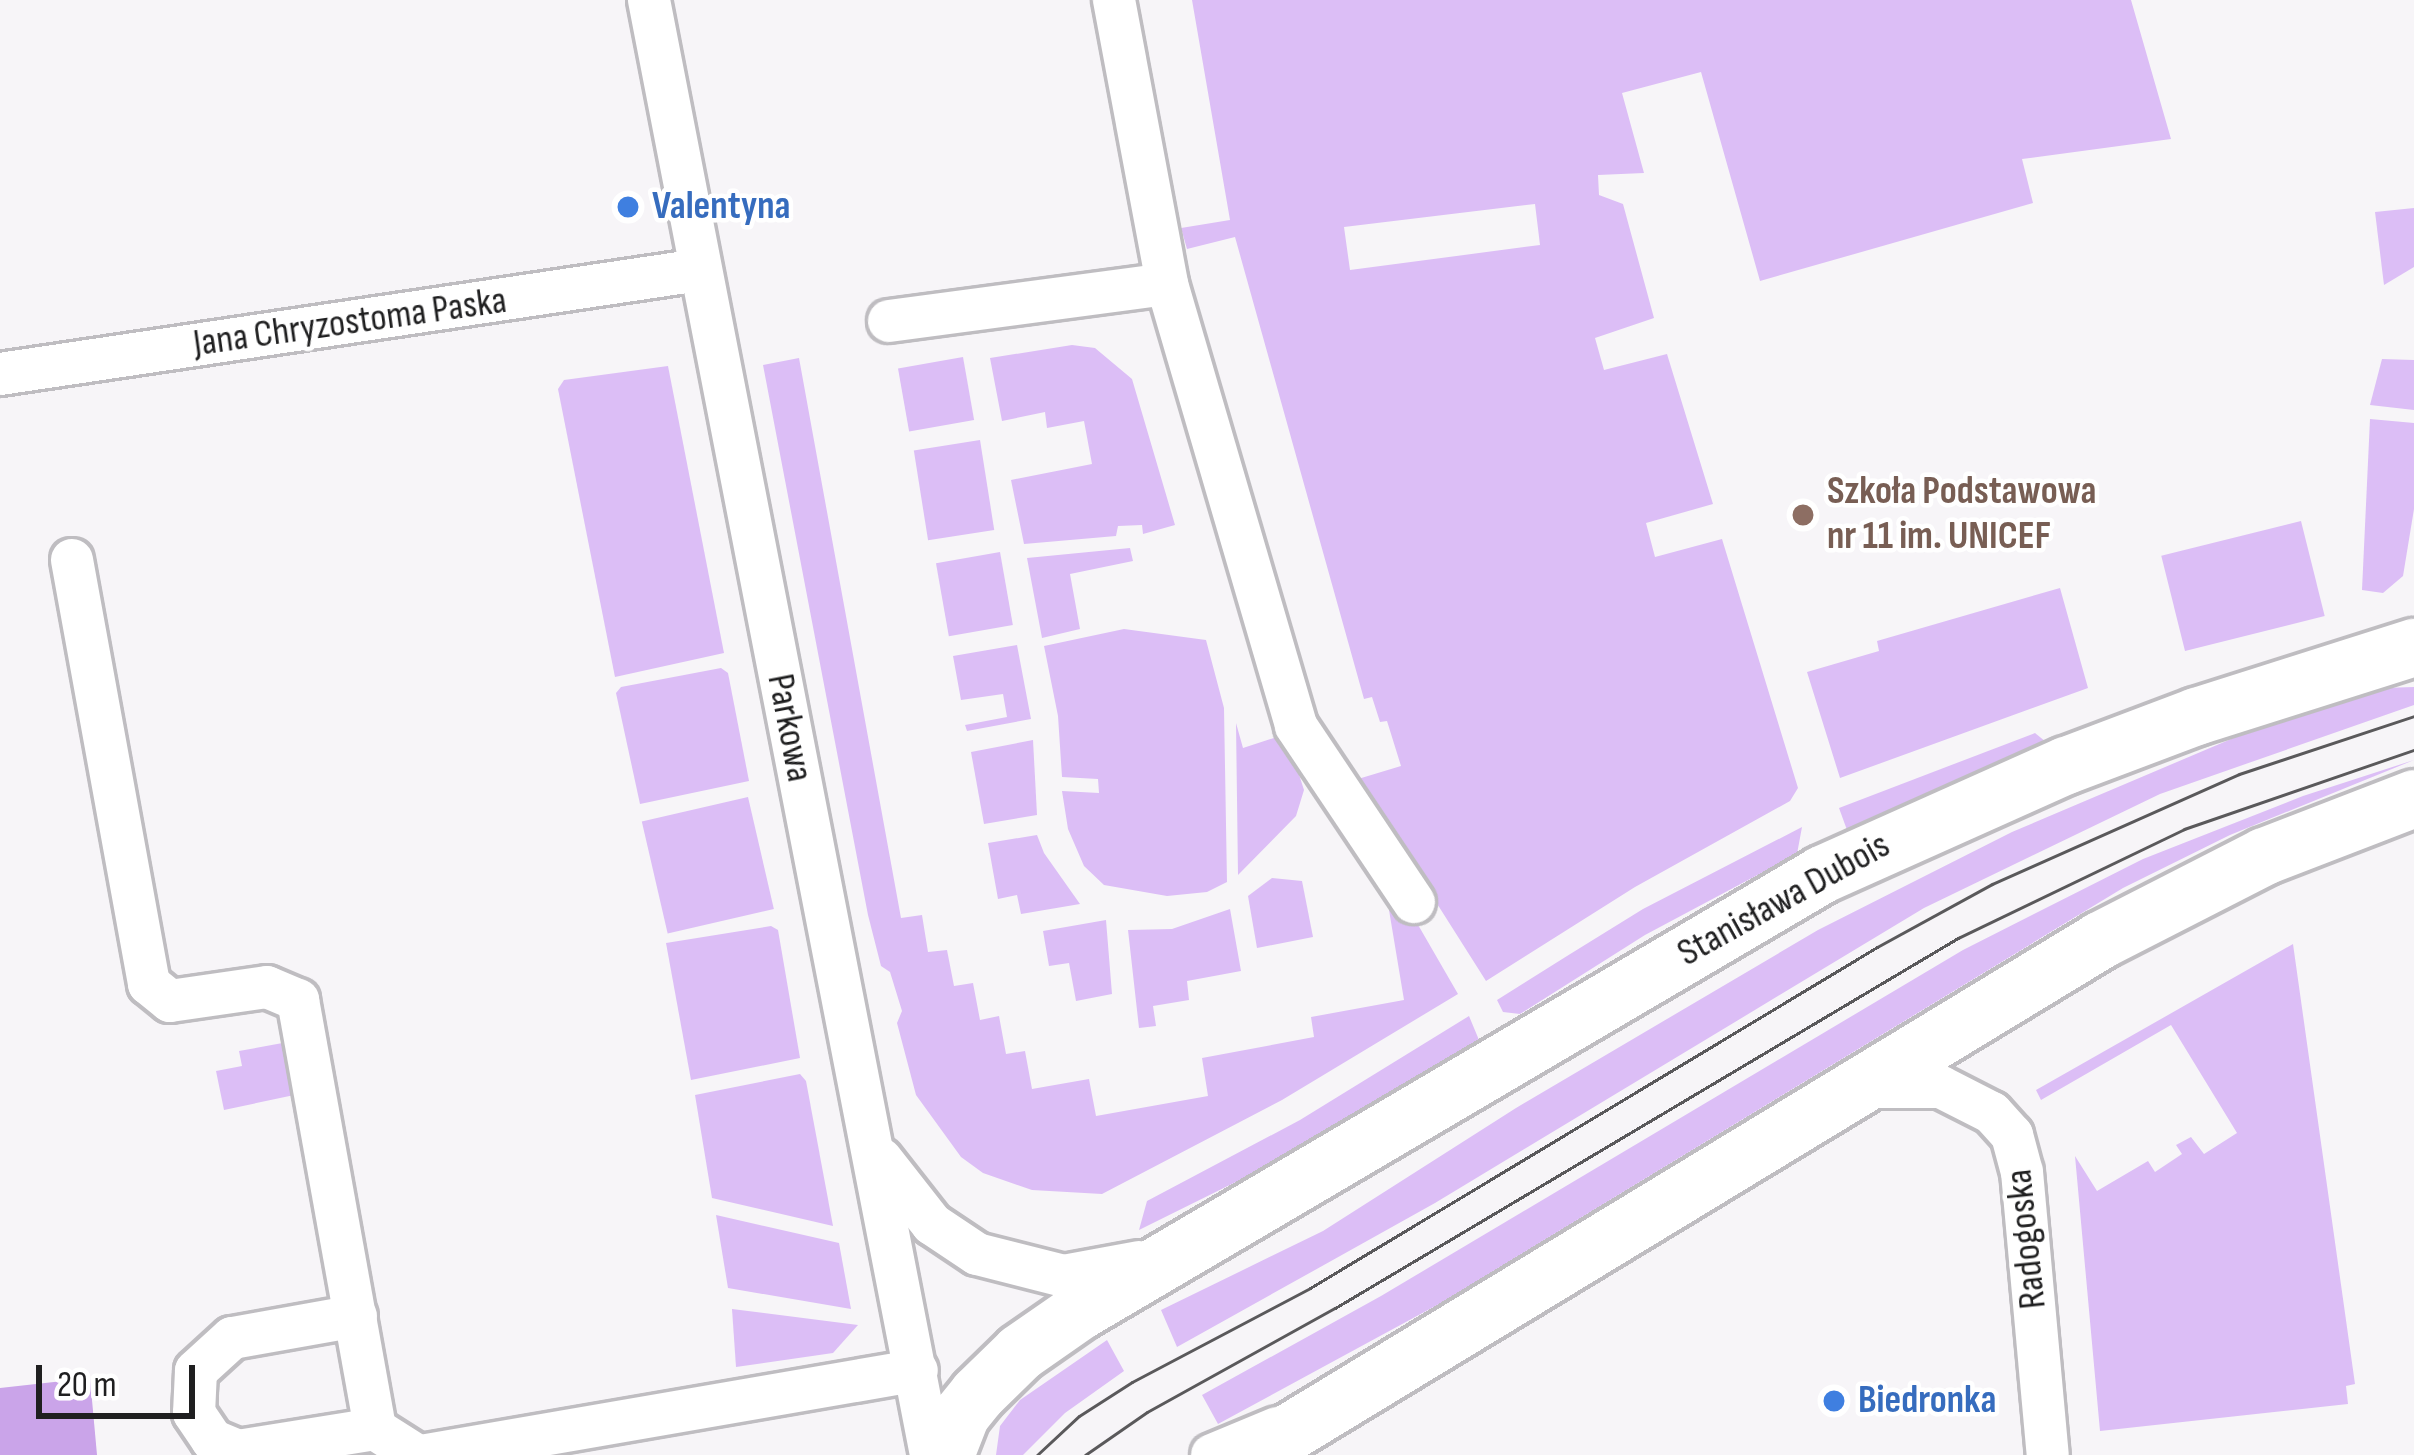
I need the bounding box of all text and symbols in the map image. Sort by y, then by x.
place label: Valentyna [652,184,790,230]
marker: Valentyna [615,194,641,220]
street label: Jana Chryzostoma Paska [190,278,510,368]
place label: Szkoła Podstawowa nr 11 im. UNICEF [1827,470,2097,561]
marker: Szkoła Podstawowa nr 11 im. UNICEF [1790,502,1816,528]
street label: Parkowa [756,670,822,786]
street label: Stanisława Dubois [1670,823,1898,977]
street label: Radogoska [1996,1167,2058,1311]
scale bar [42,1341,201,1415]
text: 20 m [57,1364,117,1407]
place label: Biedronka [1858,1378,1996,1424]
marker: Biedronka [1821,1388,1847,1414]

